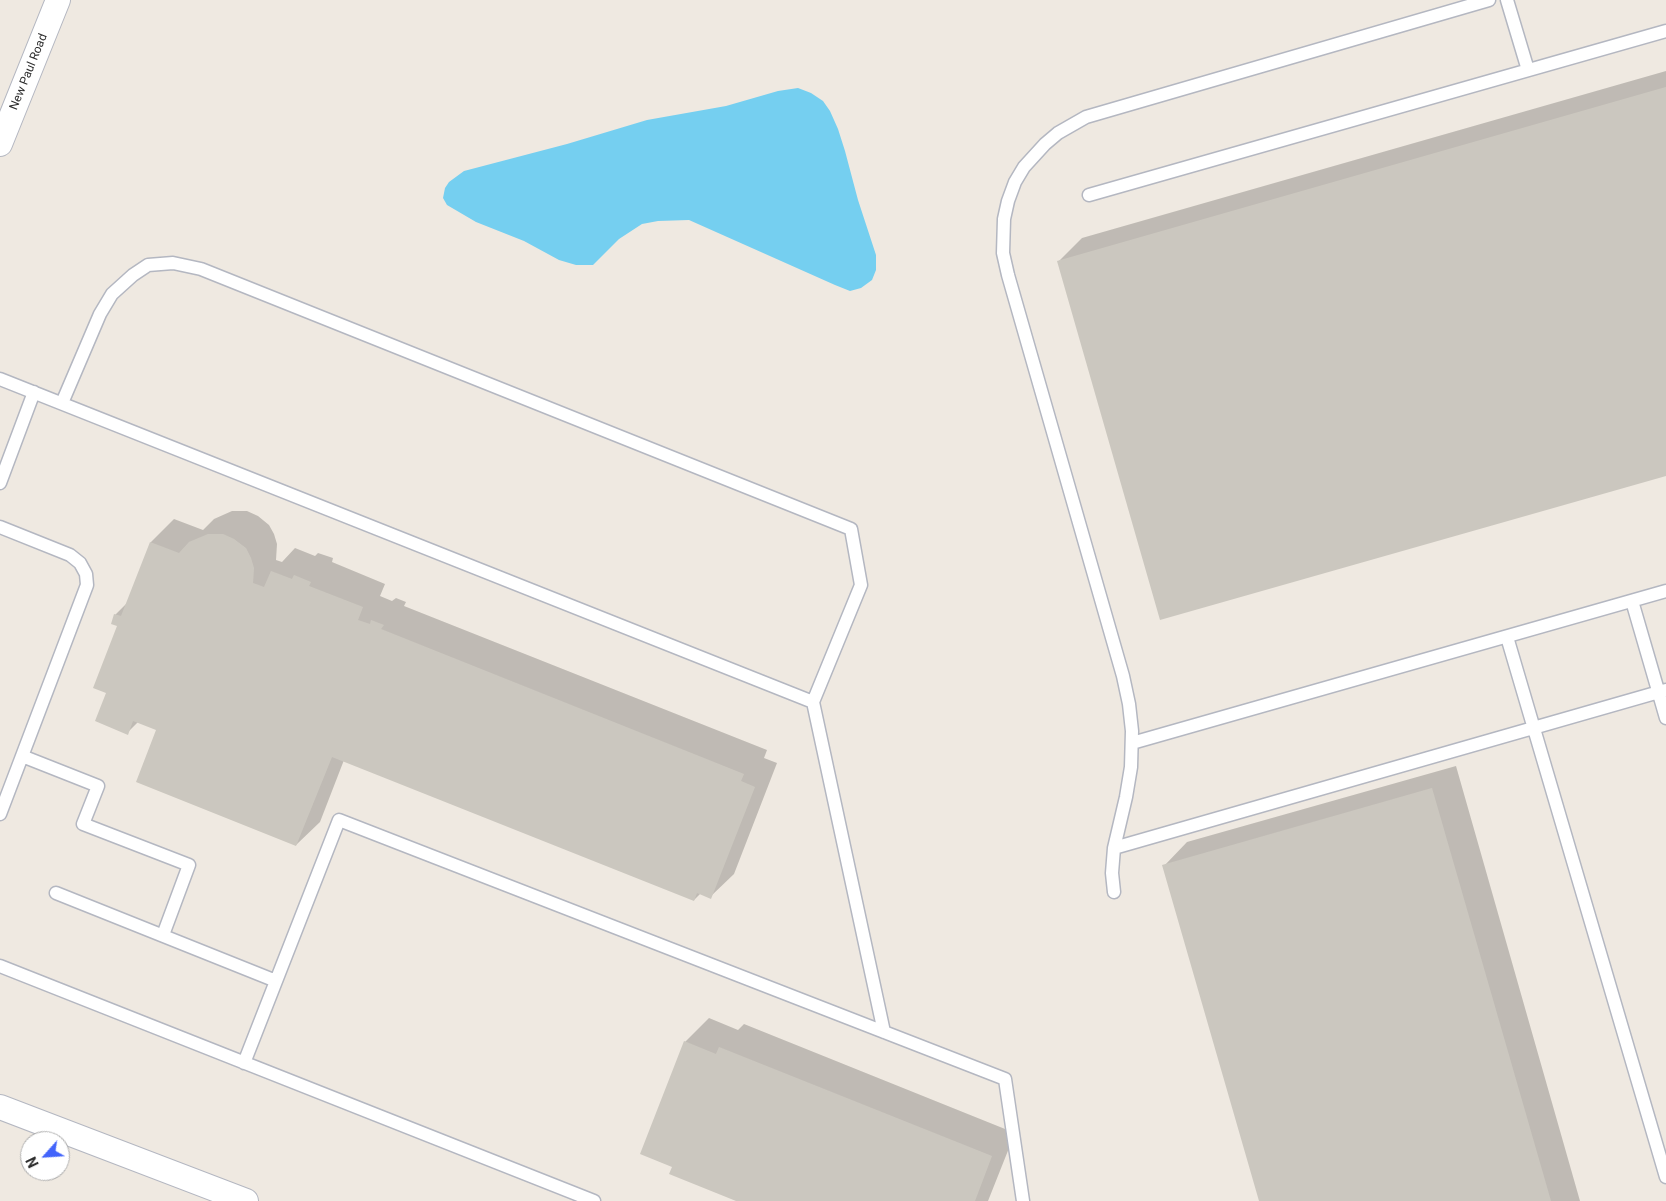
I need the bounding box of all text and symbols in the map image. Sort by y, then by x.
street label: New Paul Road [7,32,51,112]
north arrow [20,1131,70,1181]
text: N [23,1154,42,1170]

